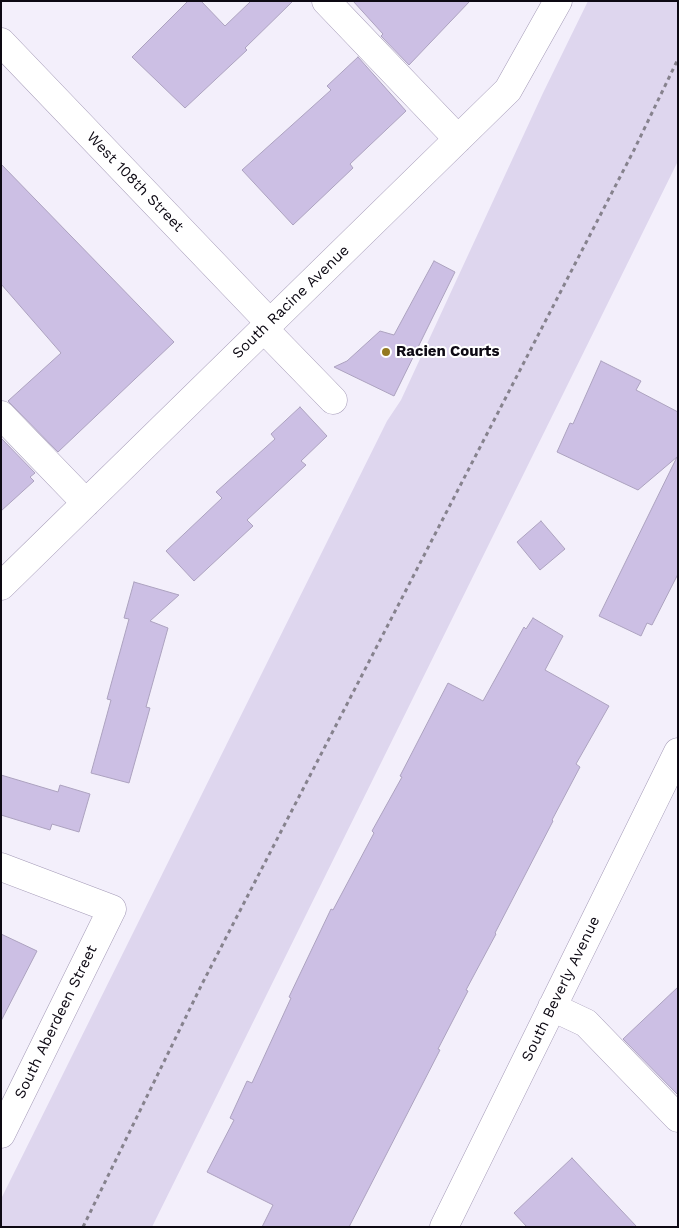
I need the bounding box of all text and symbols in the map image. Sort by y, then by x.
street label: West 108th Street [83,128,187,236]
street label: South Racine Avenue [229,242,353,362]
place label: Racien Courts [396,343,499,361]
marker: Racien Courts [380,346,392,358]
street label: South Beverly Avenue [518,913,604,1065]
street label: South Aberdeen Street [11,942,101,1102]

